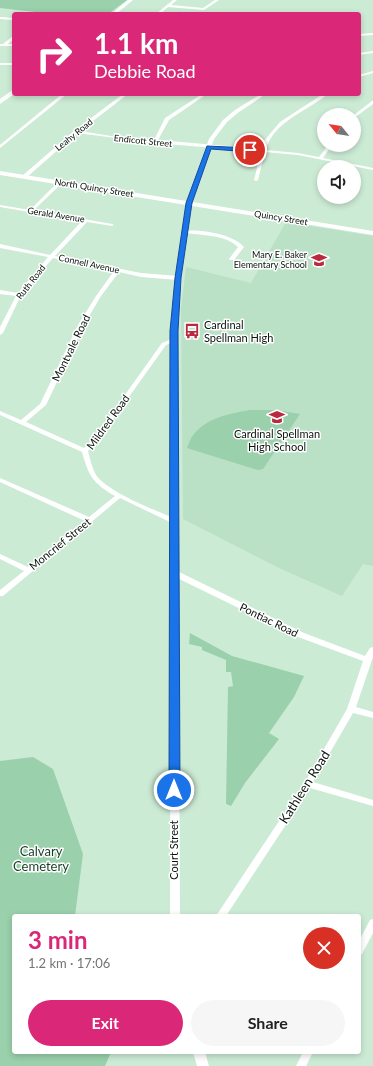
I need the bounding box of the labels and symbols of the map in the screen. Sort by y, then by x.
north arrow [317,108,361,152]
street label: Leahy Road [53,116,95,153]
street label: Endicott Street [113,132,174,149]
pin [233,133,267,167]
street label: North Quincy Street [54,176,135,199]
street label: Gerald Avenue [27,205,86,225]
street label: Quincy Street [254,208,309,227]
place label: Mary E. Baker Elementary School [234,249,308,270]
school or university icon: Mary E. Baker Elementary School [310,251,328,269]
street label: Connell Avenue [58,252,121,275]
street label: Ruth Road [14,262,48,301]
street label: Montvale Road [49,312,92,383]
place label: Cardinal Spellman High [204,318,273,344]
bus stop icon: Cardinal Spellman High [183,322,201,340]
street label: Mildred Road [83,392,132,452]
school or university icon: Cardinal Spellman High School [268,408,286,426]
place label: Cardinal Spellman High School [234,427,320,453]
street label: Moncrief Street [26,515,93,572]
street label: Pontiac Road [238,600,301,639]
street label: Kathleen Road [275,748,333,826]
position arrow [153,769,195,811]
street label: Court Street [167,820,180,880]
park label: Calvary Cemetery [13,843,69,874]

